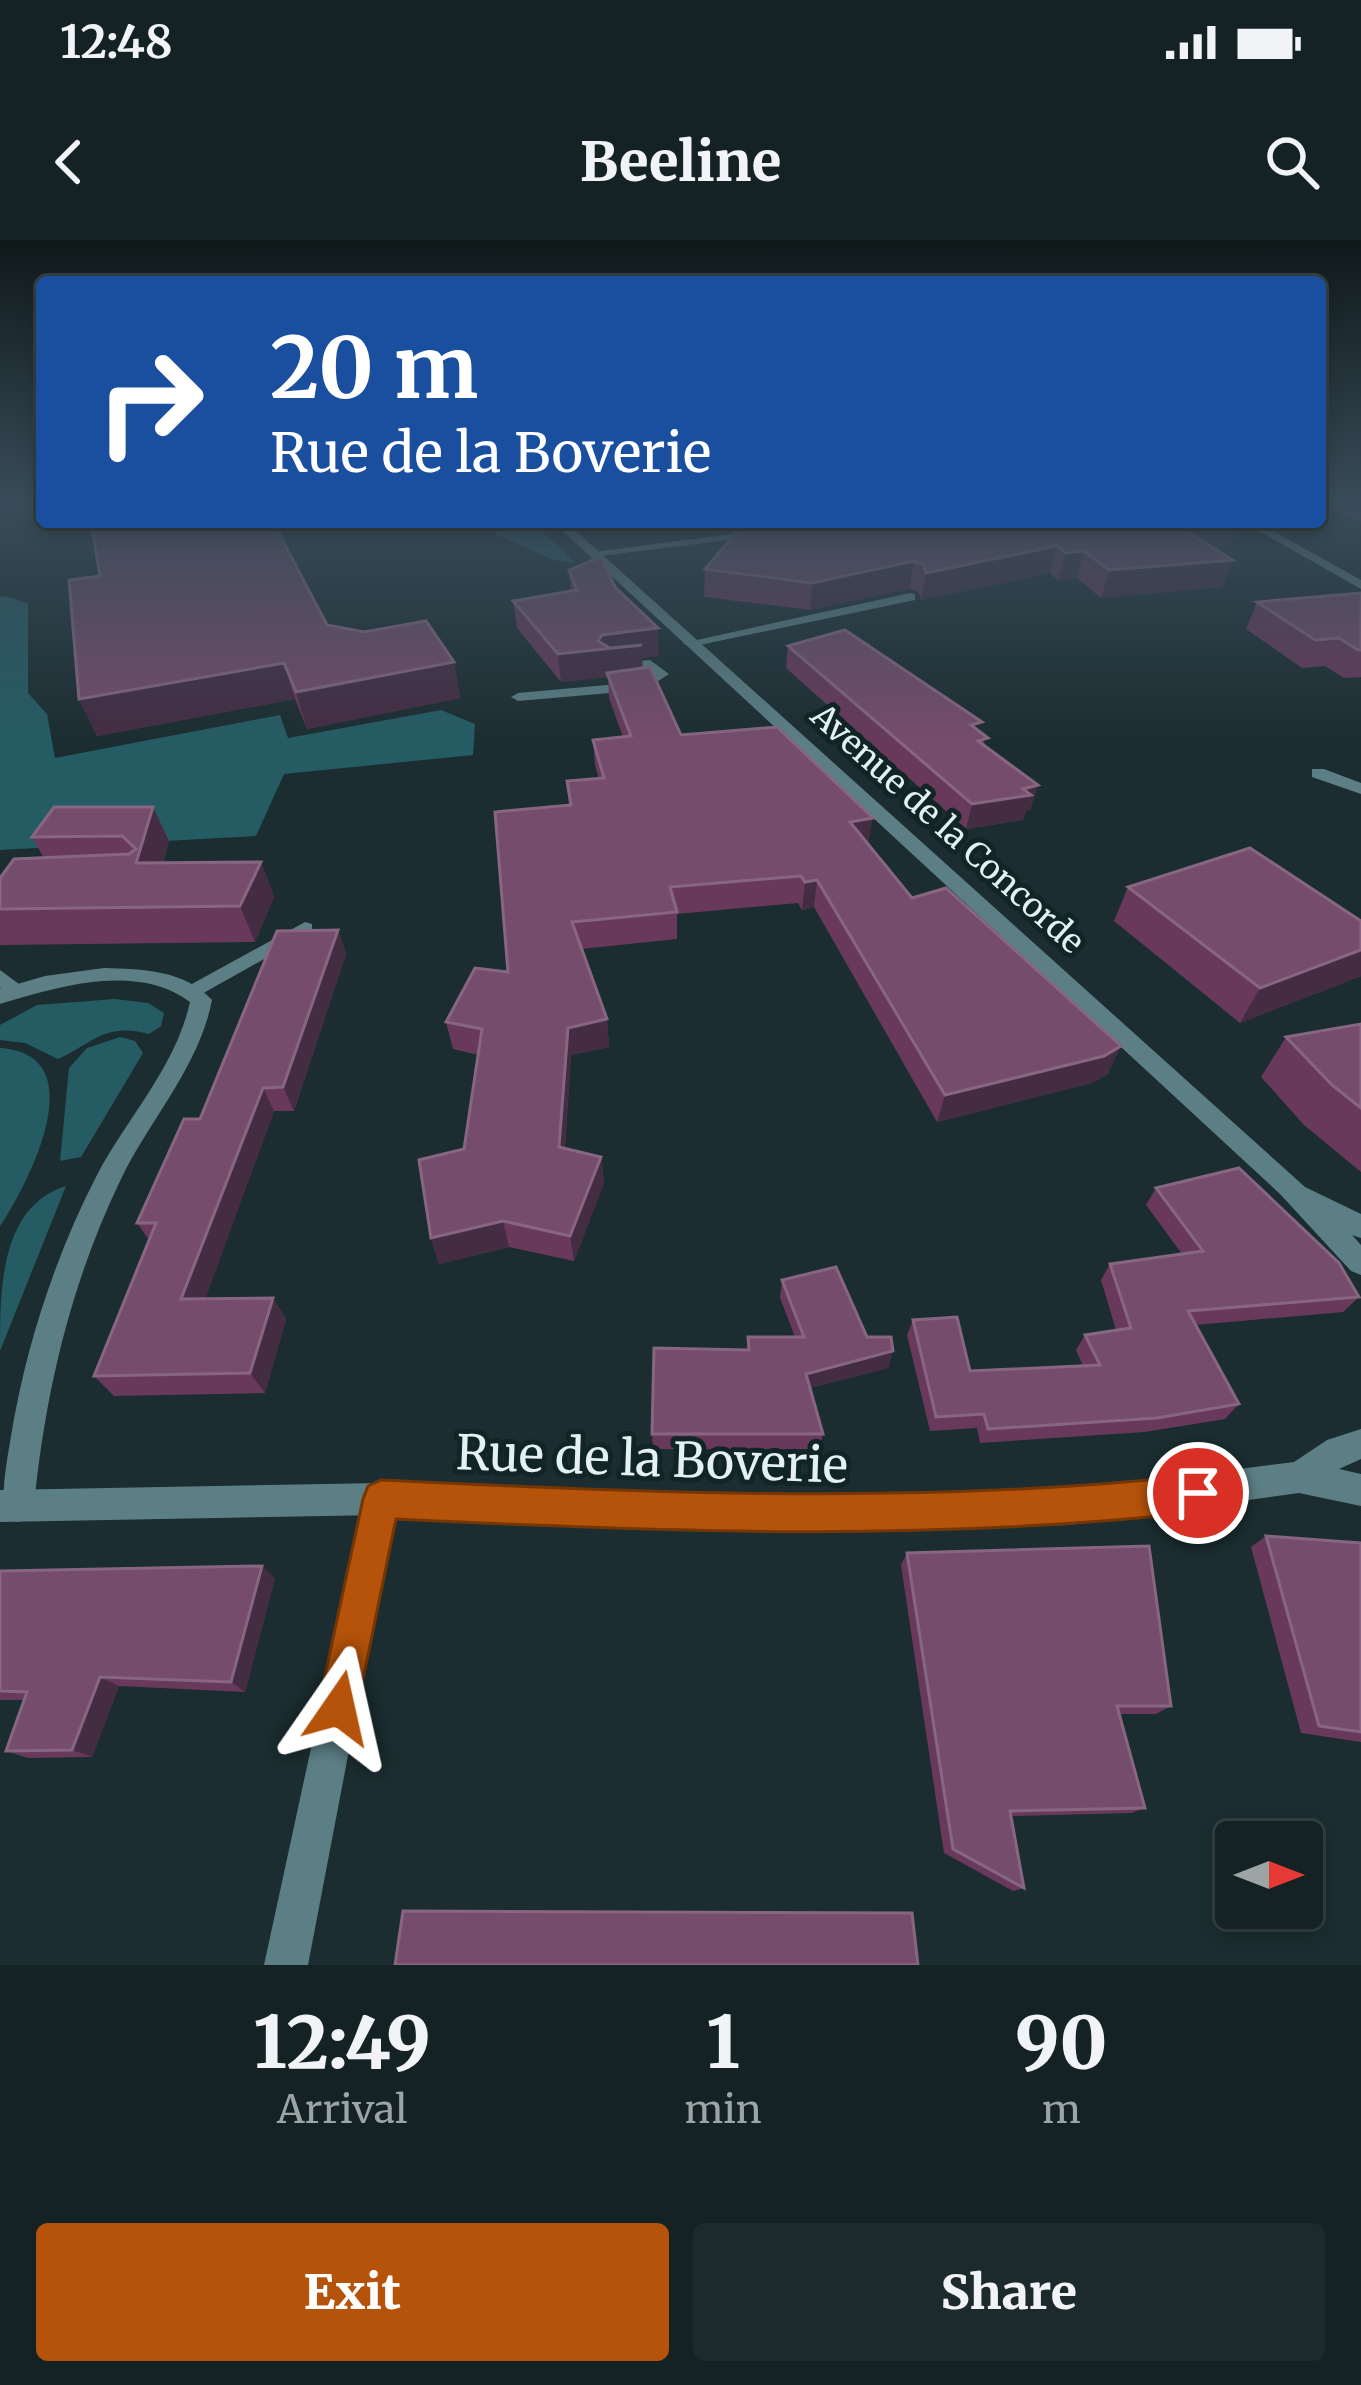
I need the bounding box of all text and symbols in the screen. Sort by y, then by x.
text: 12:48 [60,14,173,70]
text: Beeline [580,128,781,196]
icon: back [36,129,102,195]
icon: search [1259,129,1325,195]
text: 20 m [270,315,478,421]
icon: right [72,324,228,480]
text: Rue de la Boverie [270,419,711,487]
street label: Avenue de la Concorde [802,694,1093,962]
street label: Rue de la Boverie [455,1422,849,1496]
pin [1147,1442,1249,1544]
icon: arrive [1165,1460,1231,1526]
position arrow [276,1645,402,1771]
north arrow [1215,1821,1323,1929]
map controls [1215,1821,1323,1929]
text: 12:49 [253,1997,431,2088]
text: 1 [706,1997,740,2088]
text: 90 [1015,1997,1108,2088]
text: Arrival [277,2085,407,2134]
text: min [684,2085,762,2134]
text: m [1042,2085,1081,2134]
button: Exit [36,2223,669,2361]
button: Share [693,2223,1325,2361]

